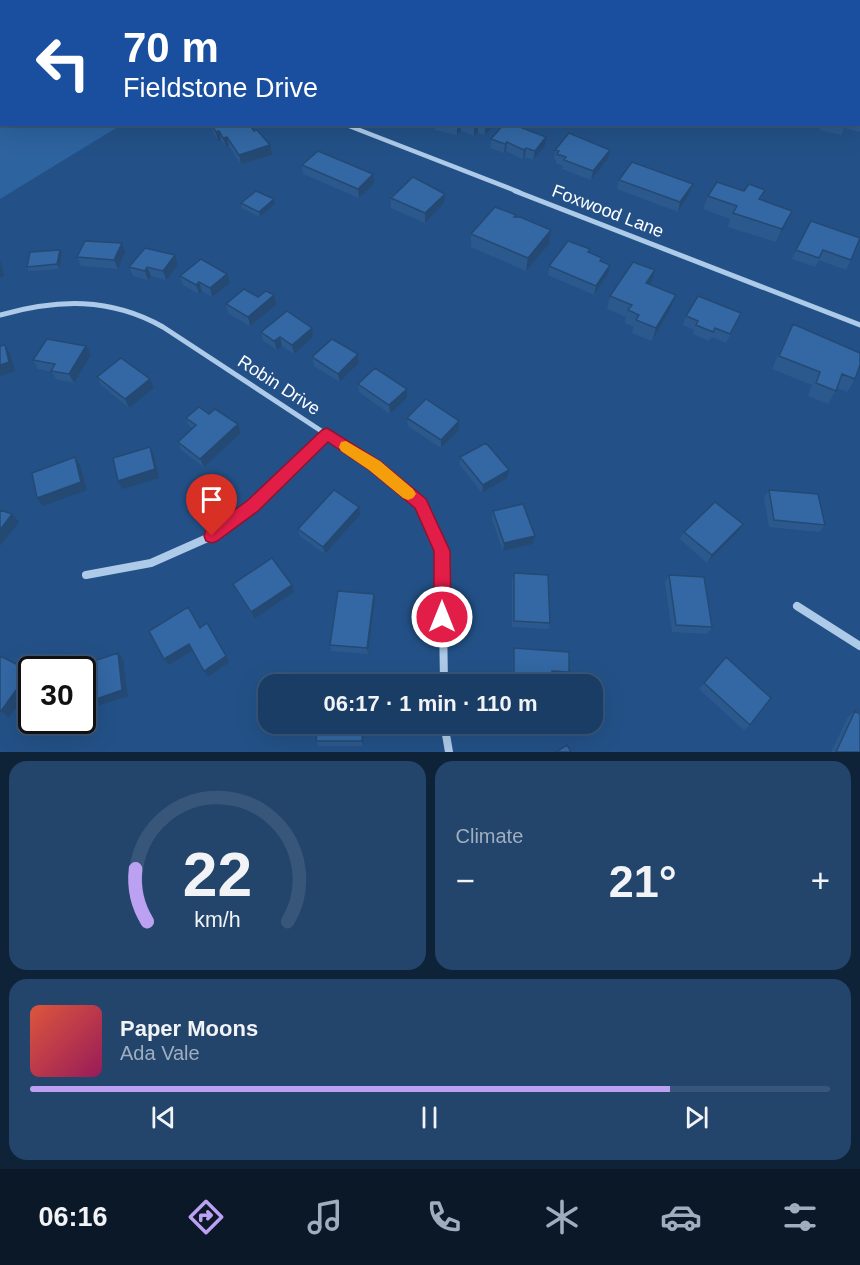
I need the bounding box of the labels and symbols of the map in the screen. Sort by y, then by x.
street label: Foxwood Lane [549,181,667,241]
street label: Robin Drive [234,351,324,419]
pin [186,474,237,536]
position arrow [410,585,474,649]
speed limit sign: 30 [18,656,96,734]

